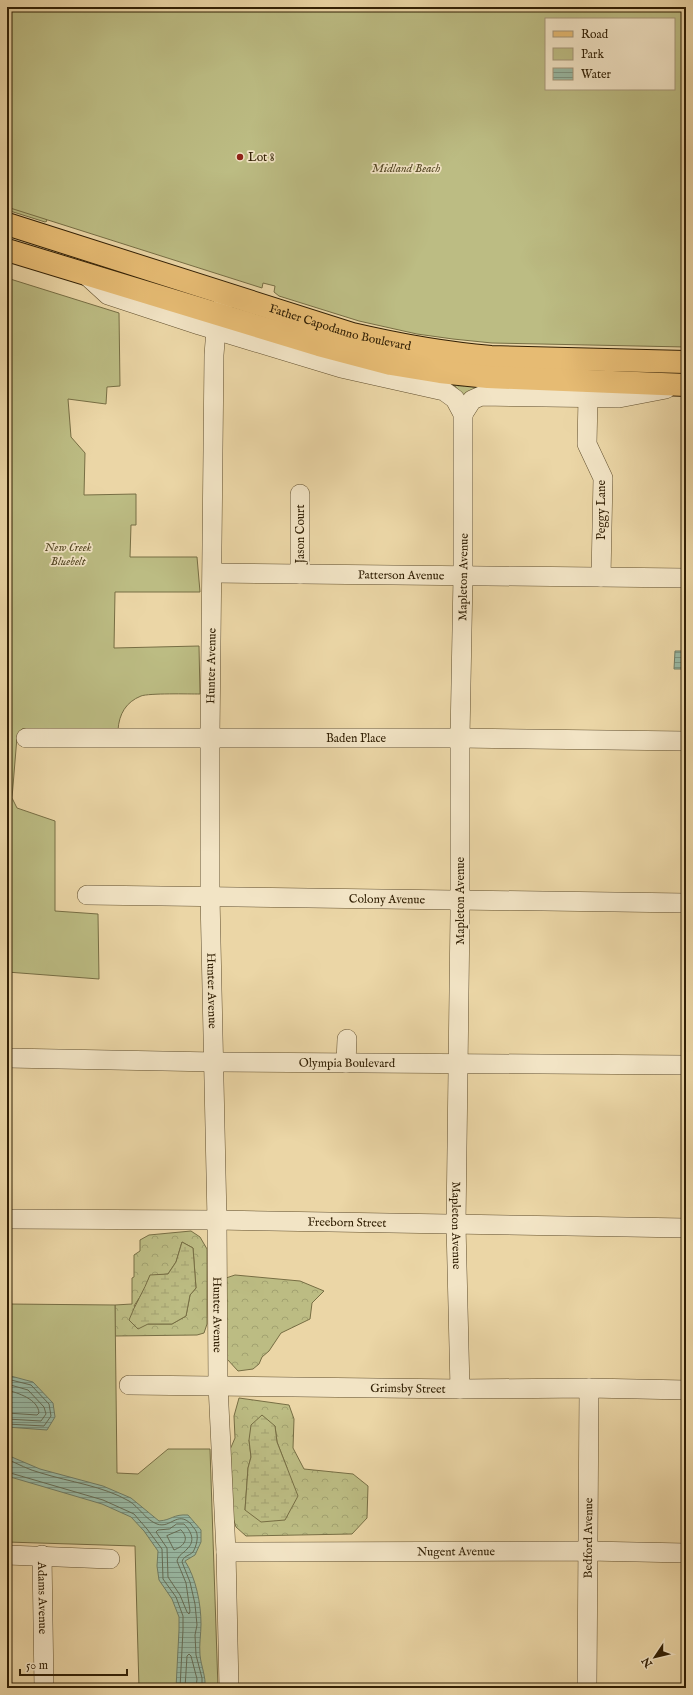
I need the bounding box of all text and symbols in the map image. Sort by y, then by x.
legend [545,18,675,90]
text: Road [581,27,609,42]
text: Park [581,47,604,62]
text: Water [581,67,612,82]
place label: Lot 8 [248,150,275,165]
marker: Lot 8 [235,152,245,162]
park label: Midland Beach [372,161,440,176]
street label: Father Capodanno Boulevard [267,301,413,354]
street label: Peggy Lane [594,480,609,540]
street label: Jason Court [293,504,309,566]
street label: Mapleton Avenue [455,532,473,621]
park label: New Creek Bluebelt [45,540,92,569]
street label: Patterson Avenue [358,568,445,583]
street label: Hunter Avenue [203,627,220,704]
street label: Baden Place [326,731,387,746]
street label: Mapleton Avenue [453,857,469,945]
street label: Colony Avenue [349,891,426,908]
street label: Hunter Avenue [203,953,220,1029]
street label: Olympia Boulevard [299,1056,396,1072]
street label: Mapleton Avenue [447,1181,464,1270]
street label: Freeborn Street [307,1215,387,1231]
street label: Hunter Avenue [209,1277,225,1353]
street label: Grimsby Street [370,1381,446,1397]
street label: Bedford Avenue [581,1497,596,1578]
street label: Nugent Avenue [417,1544,496,1559]
street label: Adams Avenue [34,1561,50,1635]
north arrow [635,1637,675,1677]
scale bar [20,1651,127,1677]
text: N [639,1654,657,1671]
text: 50 m [26,1658,48,1673]

